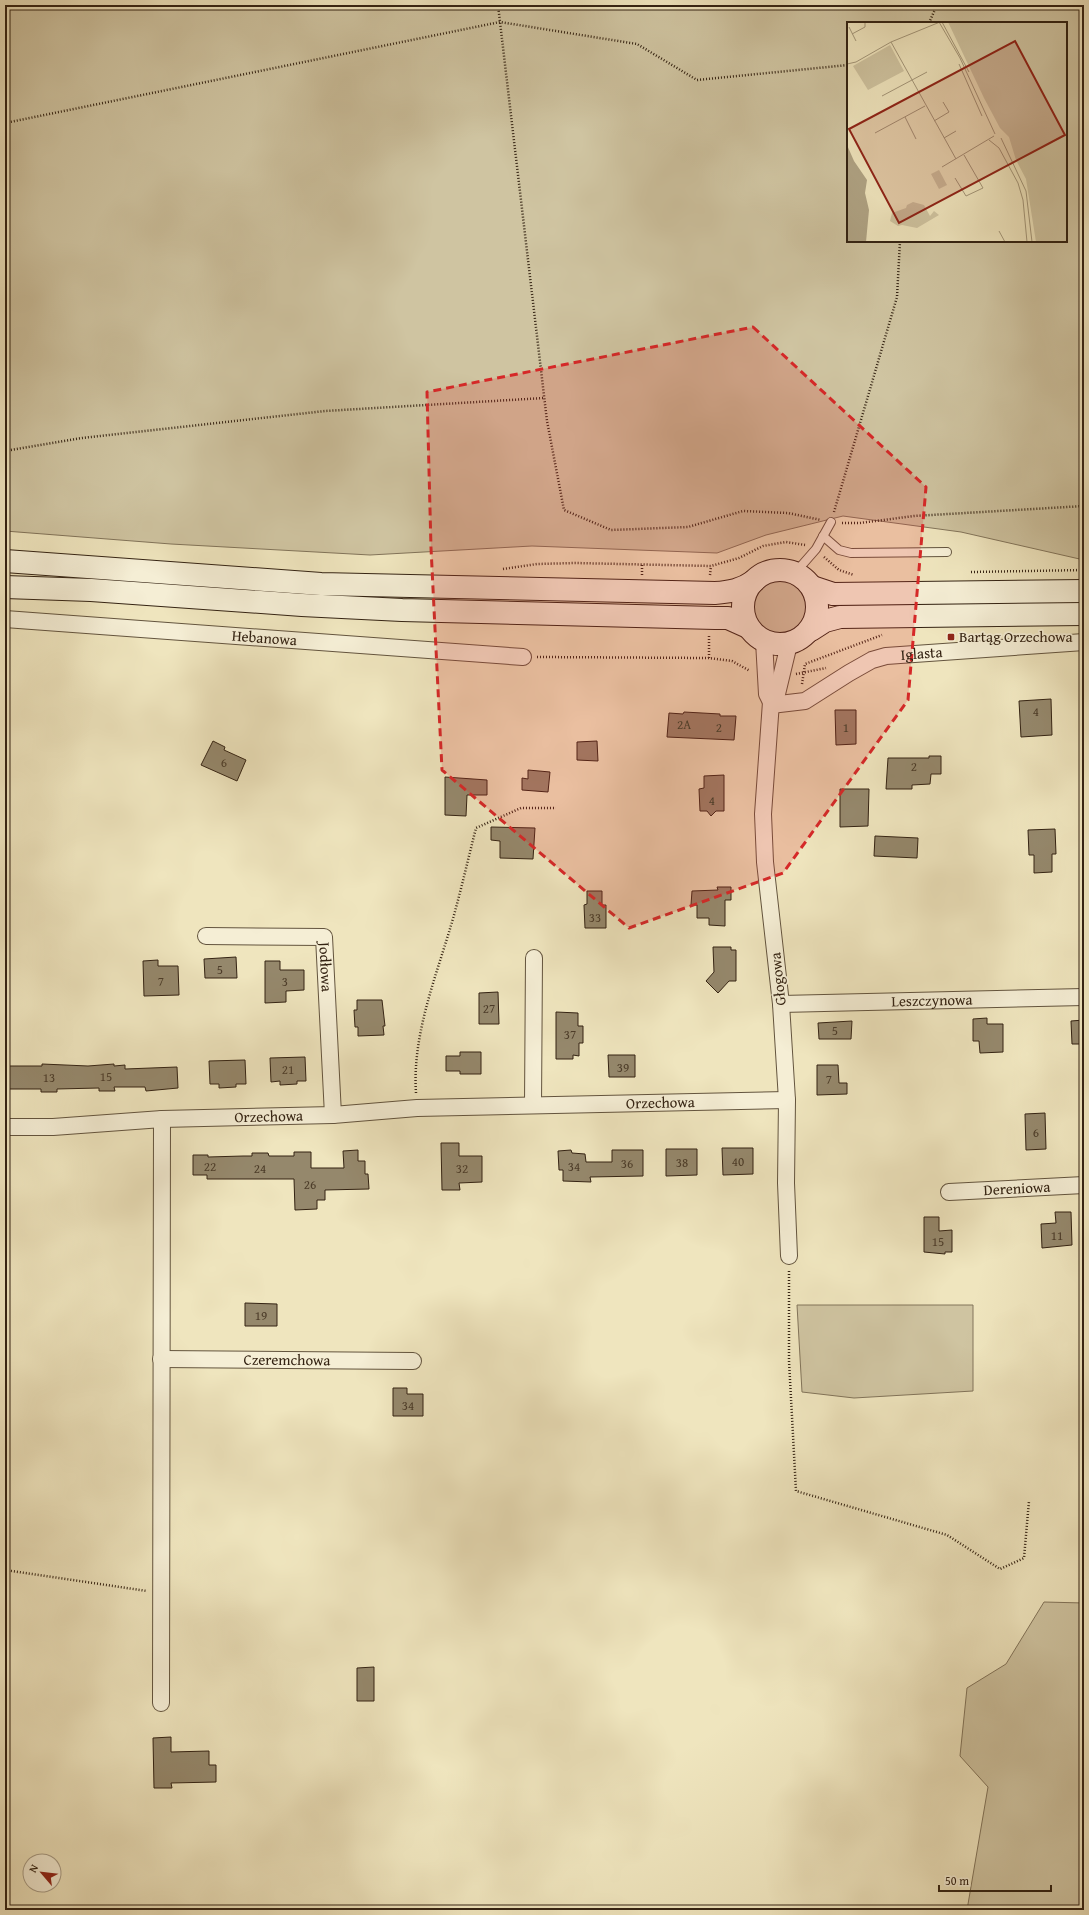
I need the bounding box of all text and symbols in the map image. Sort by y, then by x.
inset map [847,22,1067,242]
street label: Hebanowa [231,625,298,650]
place label: Bartąg Orzechowa [959,626,1073,647]
marker: Bartąg Orzechowa [946,632,956,642]
street label: Iglasta [900,641,943,665]
house number: 4 [1033,702,1039,721]
house number: 2A [677,715,691,734]
house number: 2 [716,718,722,737]
house number: 1 [843,718,849,737]
house number: 6 [221,753,227,772]
house number: 2 [911,757,917,776]
house number: 4 [709,791,715,810]
house number: 33 [589,908,601,927]
street label: Jodłowa [314,940,338,992]
street label: Głogowa [764,951,791,1007]
house number: 5 [217,960,223,979]
house number: 7 [158,972,164,991]
house number: 3 [282,972,288,991]
street label: Leszczynowa [891,989,973,1011]
house number: 27 [483,999,495,1018]
house number: 5 [832,1021,838,1040]
house number: 37 [564,1025,576,1044]
house number: 39 [617,1058,629,1077]
house number: 21 [282,1060,294,1079]
house number: 15 [100,1067,112,1086]
house number: 13 [43,1068,55,1087]
house number: 7 [826,1070,832,1089]
street label: Orzechowa [626,1091,695,1113]
street label: Orzechowa [234,1105,303,1127]
house number: 6 [1033,1123,1039,1142]
house number: 40 [732,1152,744,1171]
house number: 38 [676,1153,688,1172]
house number: 36 [621,1154,633,1173]
house number: 22 [204,1157,216,1176]
house number: 34 [568,1157,580,1176]
house number: 24 [254,1159,266,1178]
house number: 32 [456,1159,468,1178]
house number: 26 [304,1175,316,1194]
street label: Dereniowa [983,1176,1051,1200]
house number: 11 [1051,1226,1063,1245]
house number: 15 [932,1232,944,1251]
house number: 19 [255,1306,267,1325]
street label: Czeremchowa [243,1349,331,1370]
house number: 34 [402,1396,414,1415]
north arrow [22,1853,62,1893]
text: N [24,1861,42,1875]
scale bar [939,1867,1051,1893]
text: 50 m [945,1872,969,1889]

